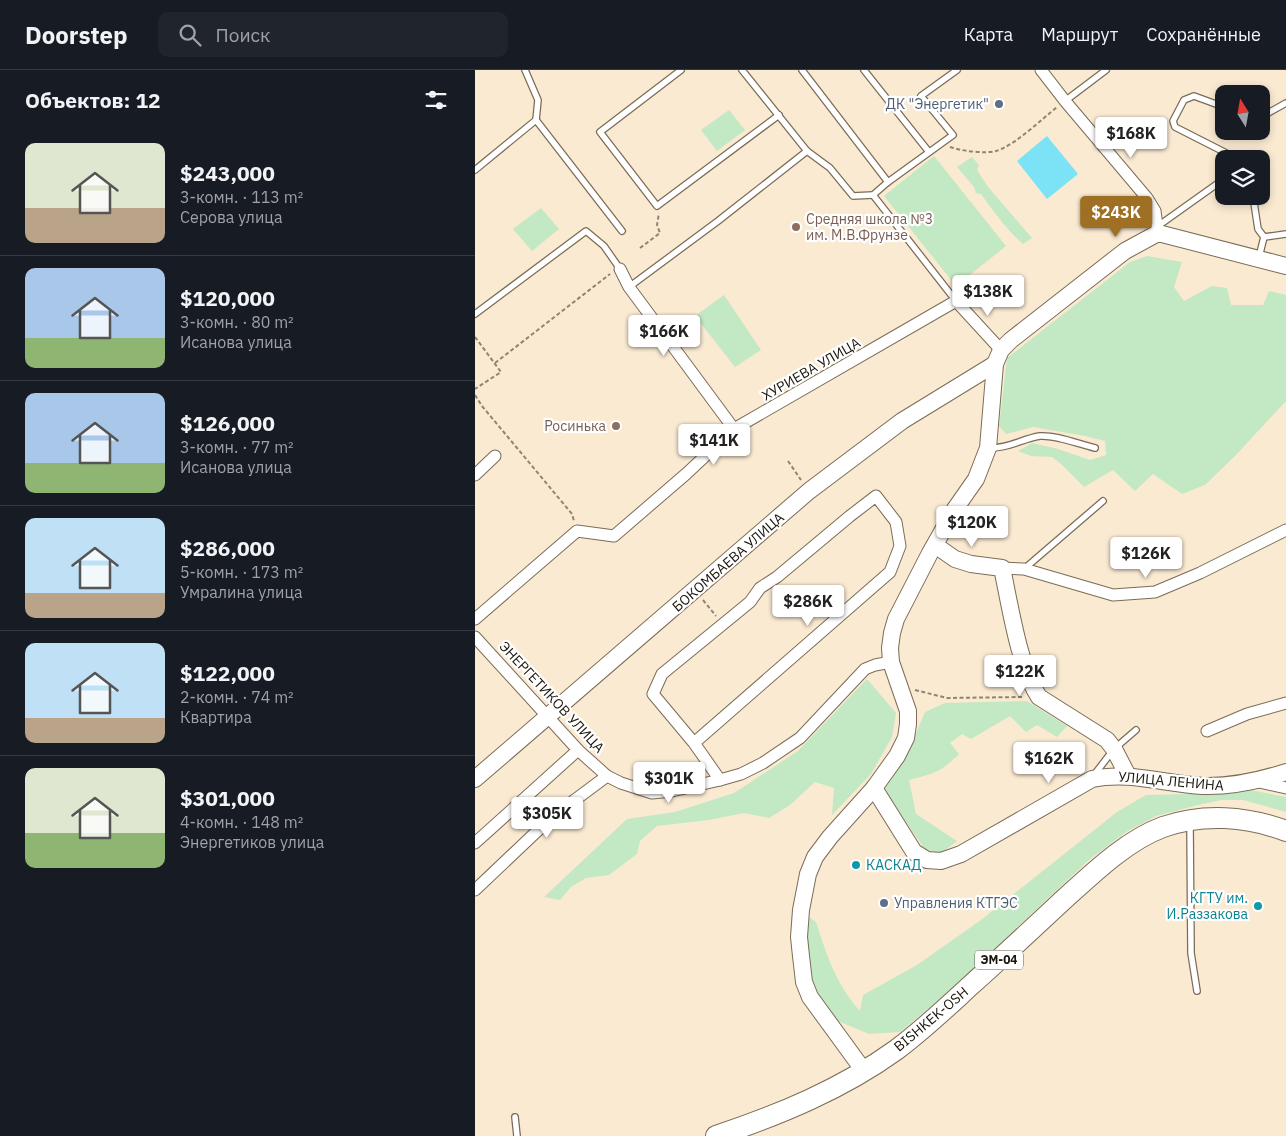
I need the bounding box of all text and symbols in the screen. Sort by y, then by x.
search box [158,12,508,57]
text: Doorstep [25,19,128,51]
icon: search [176,21,204,49]
text: Поиск [216,23,271,47]
text: Карта [964,23,1013,46]
text: Маршрут [1041,23,1118,46]
text: Сохранённые [1146,23,1261,46]
north arrow [1215,85,1270,140]
map controls [1215,85,1270,205]
text: Объектов: 12 [25,86,161,114]
icon: filters [422,86,450,114]
place label: ДК "Энергетик" [886,95,989,113]
marker: ДК "Энергетик" [993,98,1005,110]
pin: $168K [1096,116,1166,159]
text: $168K [1106,123,1156,143]
button: layers [1215,150,1270,205]
text: $243,000 [180,159,275,187]
icon: home [65,163,125,223]
text: 3-комн. · 113 m² [180,187,303,207]
pin: $243K [1081,196,1151,238]
text: $243K [1091,202,1141,222]
text: Серова улица [180,207,282,227]
place label: Средняя школа №3 им. М.В.Фрунзе [806,210,933,244]
marker: Средняя школа №3 им. М.В.Фрунзе [790,221,802,233]
pin: $138K [953,274,1023,317]
text: $138K [963,281,1013,301]
text: $120,000 [180,284,275,312]
icon: home [65,288,125,348]
text: 3-комн. · 80 m² [180,312,294,332]
pin: $166K [629,314,699,357]
text: $166K [639,321,689,341]
text: Исанова улица [180,332,292,352]
street label: ХУРИЕВА УЛИЦА [758,333,864,405]
text: $126,000 [180,409,275,437]
icon: home [65,413,125,473]
place label: Росинька [544,417,607,435]
marker: Росинька [610,420,622,432]
pin: $141K [679,424,749,466]
text: $141K [689,430,739,450]
text: 3-комн. · 77 m² [180,437,294,457]
text: Исанова улица [180,457,292,477]
pin: $120K [937,506,1007,548]
street label: БОКОМБАЕВА УЛИЦА [668,508,788,616]
text: $120K [947,512,997,532]
text: $286,000 [180,534,275,562]
pin: $126K [1111,536,1181,579]
icon: home [65,538,125,598]
text: $126K [1121,543,1171,563]
text: 5-комн. · 173 m² [180,562,303,582]
text: Умралина улица [180,582,303,602]
pin: $286K [773,584,843,627]
text: $286K [783,591,833,611]
street label: ЭНЕРГЕТИКОВ УЛИЦА [496,637,608,757]
pin: $122K [985,654,1055,697]
text: $122,000 [180,659,275,687]
text: $122K [995,661,1045,681]
icon: home [65,663,125,723]
text: 2-комн. · 74 m² [180,687,294,707]
text: Квартира [180,707,252,727]
pin: $162K [1014,742,1084,784]
text: $162K [1024,748,1074,768]
pin: $301K [634,762,704,804]
street label: УЛИЦА ЛЕНИНА [1117,767,1225,795]
text: $301K [644,768,694,788]
text: $301,000 [180,784,275,812]
icon: home [65,788,125,848]
pin: $305K [512,796,582,839]
text: $305K [522,803,572,823]
text: 4-комн. · 148 m² [180,812,303,832]
text: Энергетиков улица [180,832,324,852]
place label: КАСКАД [866,856,921,874]
marker: КАСКАД [850,859,862,871]
place label: КГТУ им. И.Раззакова [1167,889,1249,923]
place label: Управления КТГЭС [894,894,1018,912]
marker: Управления КТГЭС [878,897,890,909]
marker: КГТУ им. И.Раззакова [1252,900,1264,912]
road number: ЭМ-04 [975,950,1023,970]
street label: BISHKEK-OSH [890,983,972,1055]

